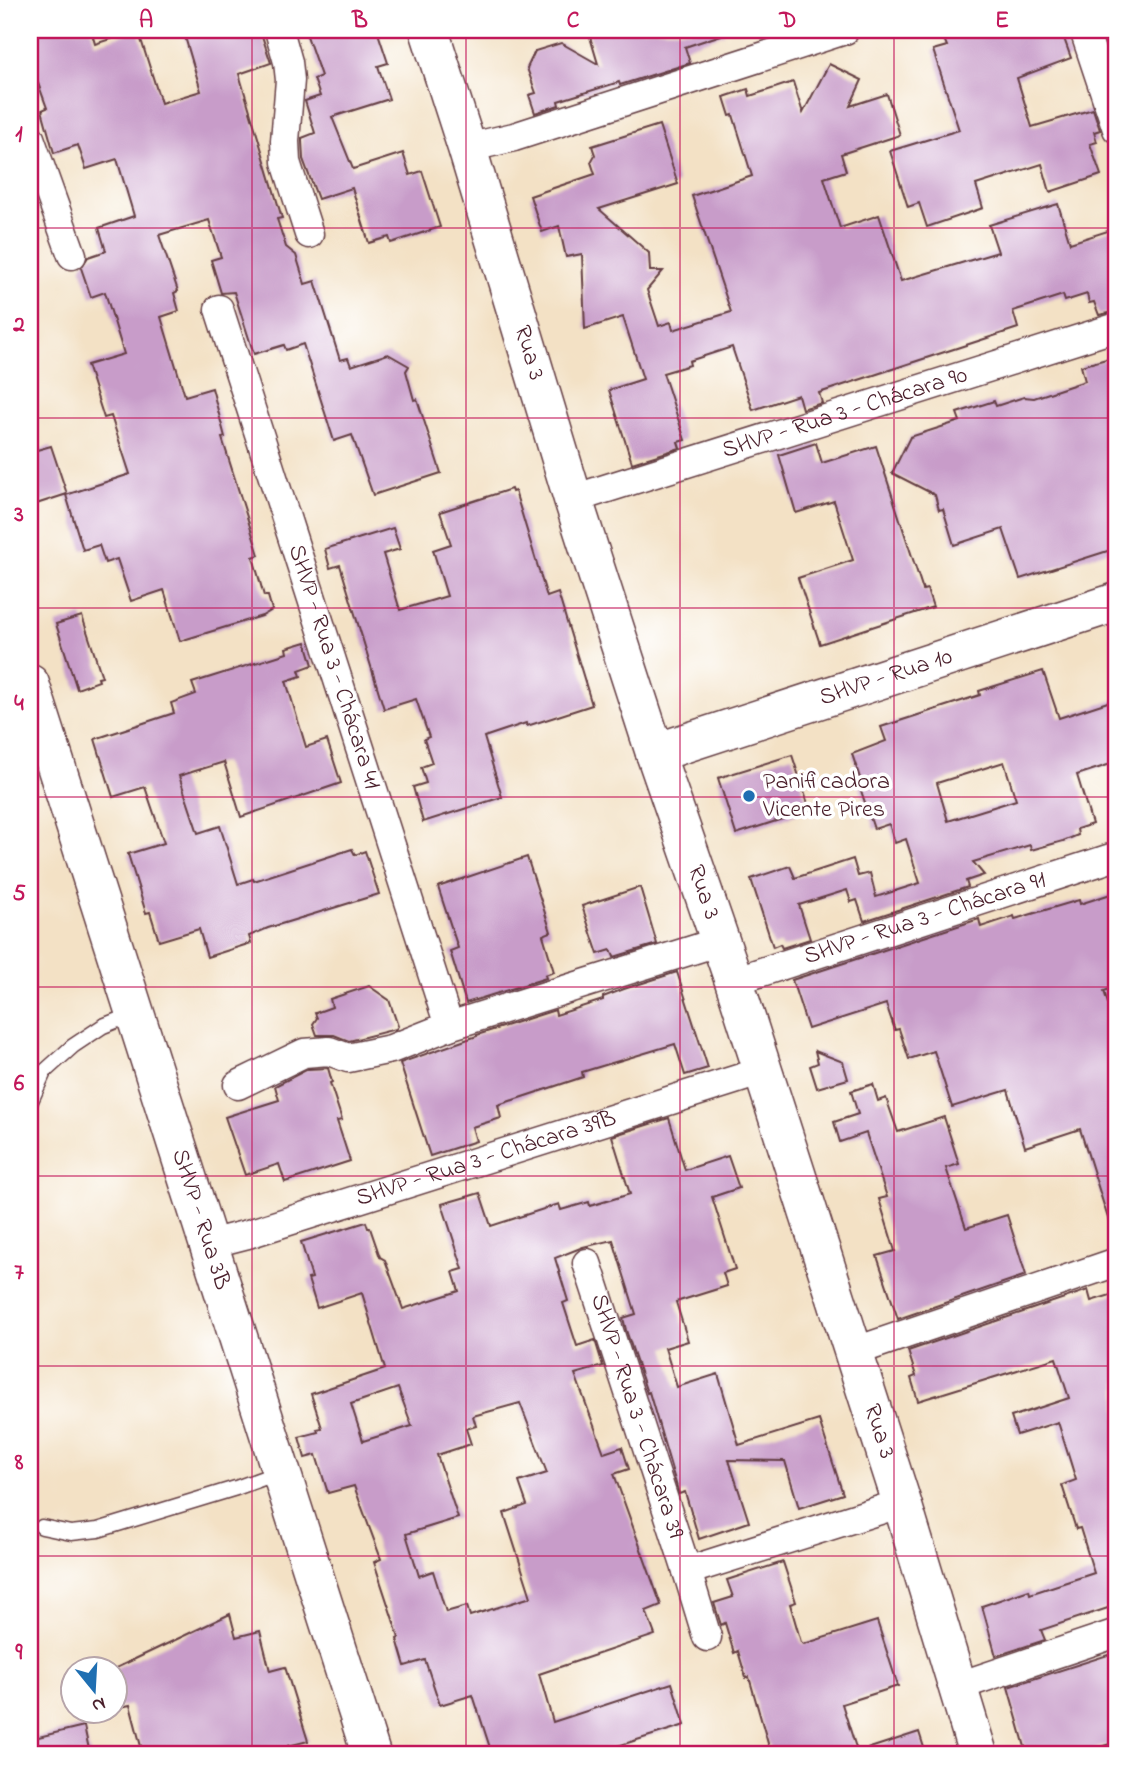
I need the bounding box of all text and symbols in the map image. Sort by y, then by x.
text: A [139,5,153,38]
text: B [351,5,368,38]
text: C [567,5,580,38]
text: D [779,5,796,38]
text: E [995,5,1009,38]
text: 1 [15,119,23,152]
text: 2 [12,309,25,342]
street label: Rua 3 [504,321,554,385]
street label: SHVP - Rua 3 - Chácara 90 [718,358,972,468]
text: 3 [13,499,24,532]
street label: SHVP - Rua 3 - Chácara 41 [278,540,390,794]
street label: SHVP - Rua 10 [815,639,957,716]
text: 4 [14,688,24,721]
place label: Panificadora Vicente Pires [762,765,890,828]
marker: Panificadora Vicente Pires [741,788,757,804]
street label: Rua 3 [678,860,729,924]
street label: SHVP - Rua 3 - Chácara 91 [800,863,1051,974]
text: 5 [12,878,26,911]
text: 6 [14,1068,25,1101]
street label: SHVP - Rua 3 - Chácara 39B [352,1101,621,1216]
street label: SHVP - Rua 3B [162,1145,240,1294]
text: 7 [14,1257,24,1290]
street label: SHVP - Rua 3 - Chácara 39 [581,1290,693,1543]
street label: Rua 3 [854,1399,904,1463]
text: 8 [14,1447,24,1480]
text: 9 [15,1637,24,1670]
north arrow [60,1654,130,1724]
text: N [88,1689,109,1719]

